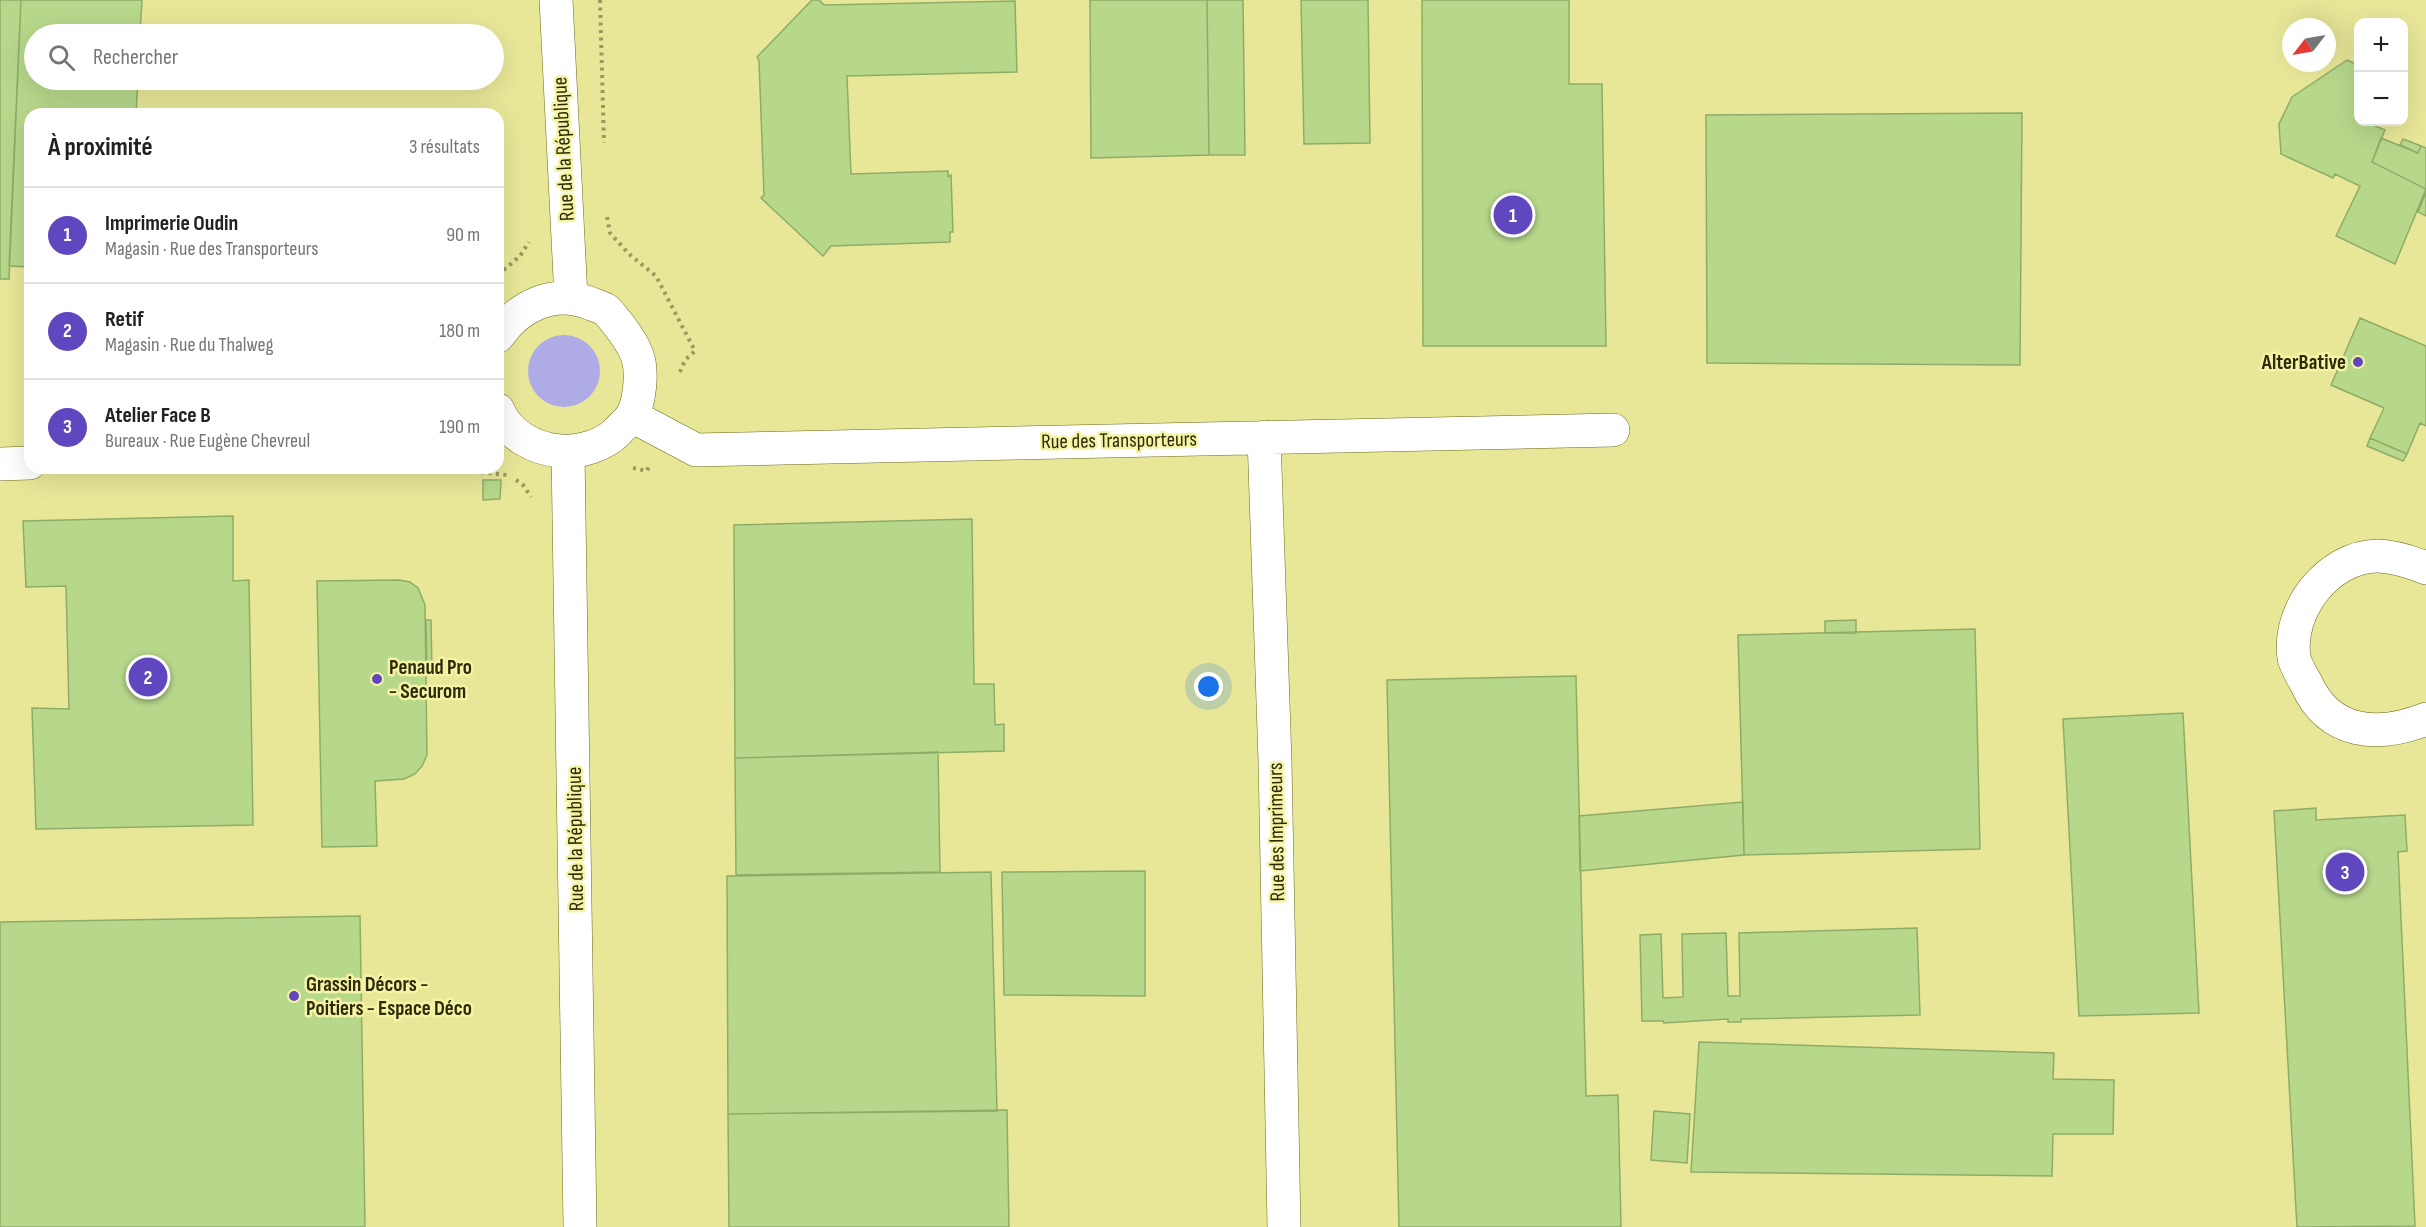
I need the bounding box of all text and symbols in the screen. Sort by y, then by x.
north arrow [2282,18,2336,72]
map controls [2354,18,2408,126]
button: + [2354,18,2408,72]
search box [24,24,504,90]
icon: search [45,41,78,74]
text: Rechercher [93,44,178,71]
button: − [2354,72,2408,126]
street label: Rue de la République [547,76,580,222]
text: À proximité [48,132,153,163]
text: 3 résultats [409,135,480,159]
pin: 1 [1494,192,1532,238]
text: Imprimerie Oudin [105,210,238,237]
text: 1 [64,223,71,247]
text: 90 m [446,223,480,247]
text: Magasin · Rue des Transporteurs [105,237,318,261]
text: Retif [105,306,144,333]
text: 2 [63,319,72,343]
text: 180 m [439,319,480,343]
text: Magasin · Rue du Thalweg [105,333,274,357]
place label: AlterBative [2261,350,2346,375]
marker: AlterBative [2351,355,2365,369]
text: Atelier Face B [105,402,211,429]
text: 3 [63,415,72,439]
text: 190 m [439,415,480,439]
street label: Rue des Transporteurs [1041,427,1197,454]
text: Bureaux · Rue Eugène Chevreul [105,429,310,453]
pin: 2 [128,654,168,700]
place label: Penaud Pro - Securom [389,655,472,704]
marker: Penaud Pro - Securom [370,672,384,686]
your location [1194,672,1223,701]
street label: Rue des Imprimeurs [1263,762,1290,902]
street label: Rue de la République [562,767,589,911]
pin: 3 [2326,850,2364,894]
place label: Grassin Décors - Poitiers - Espace Déco [306,972,472,1021]
marker: Grassin Décors - Poitiers - Espace Déco [287,989,301,1003]

